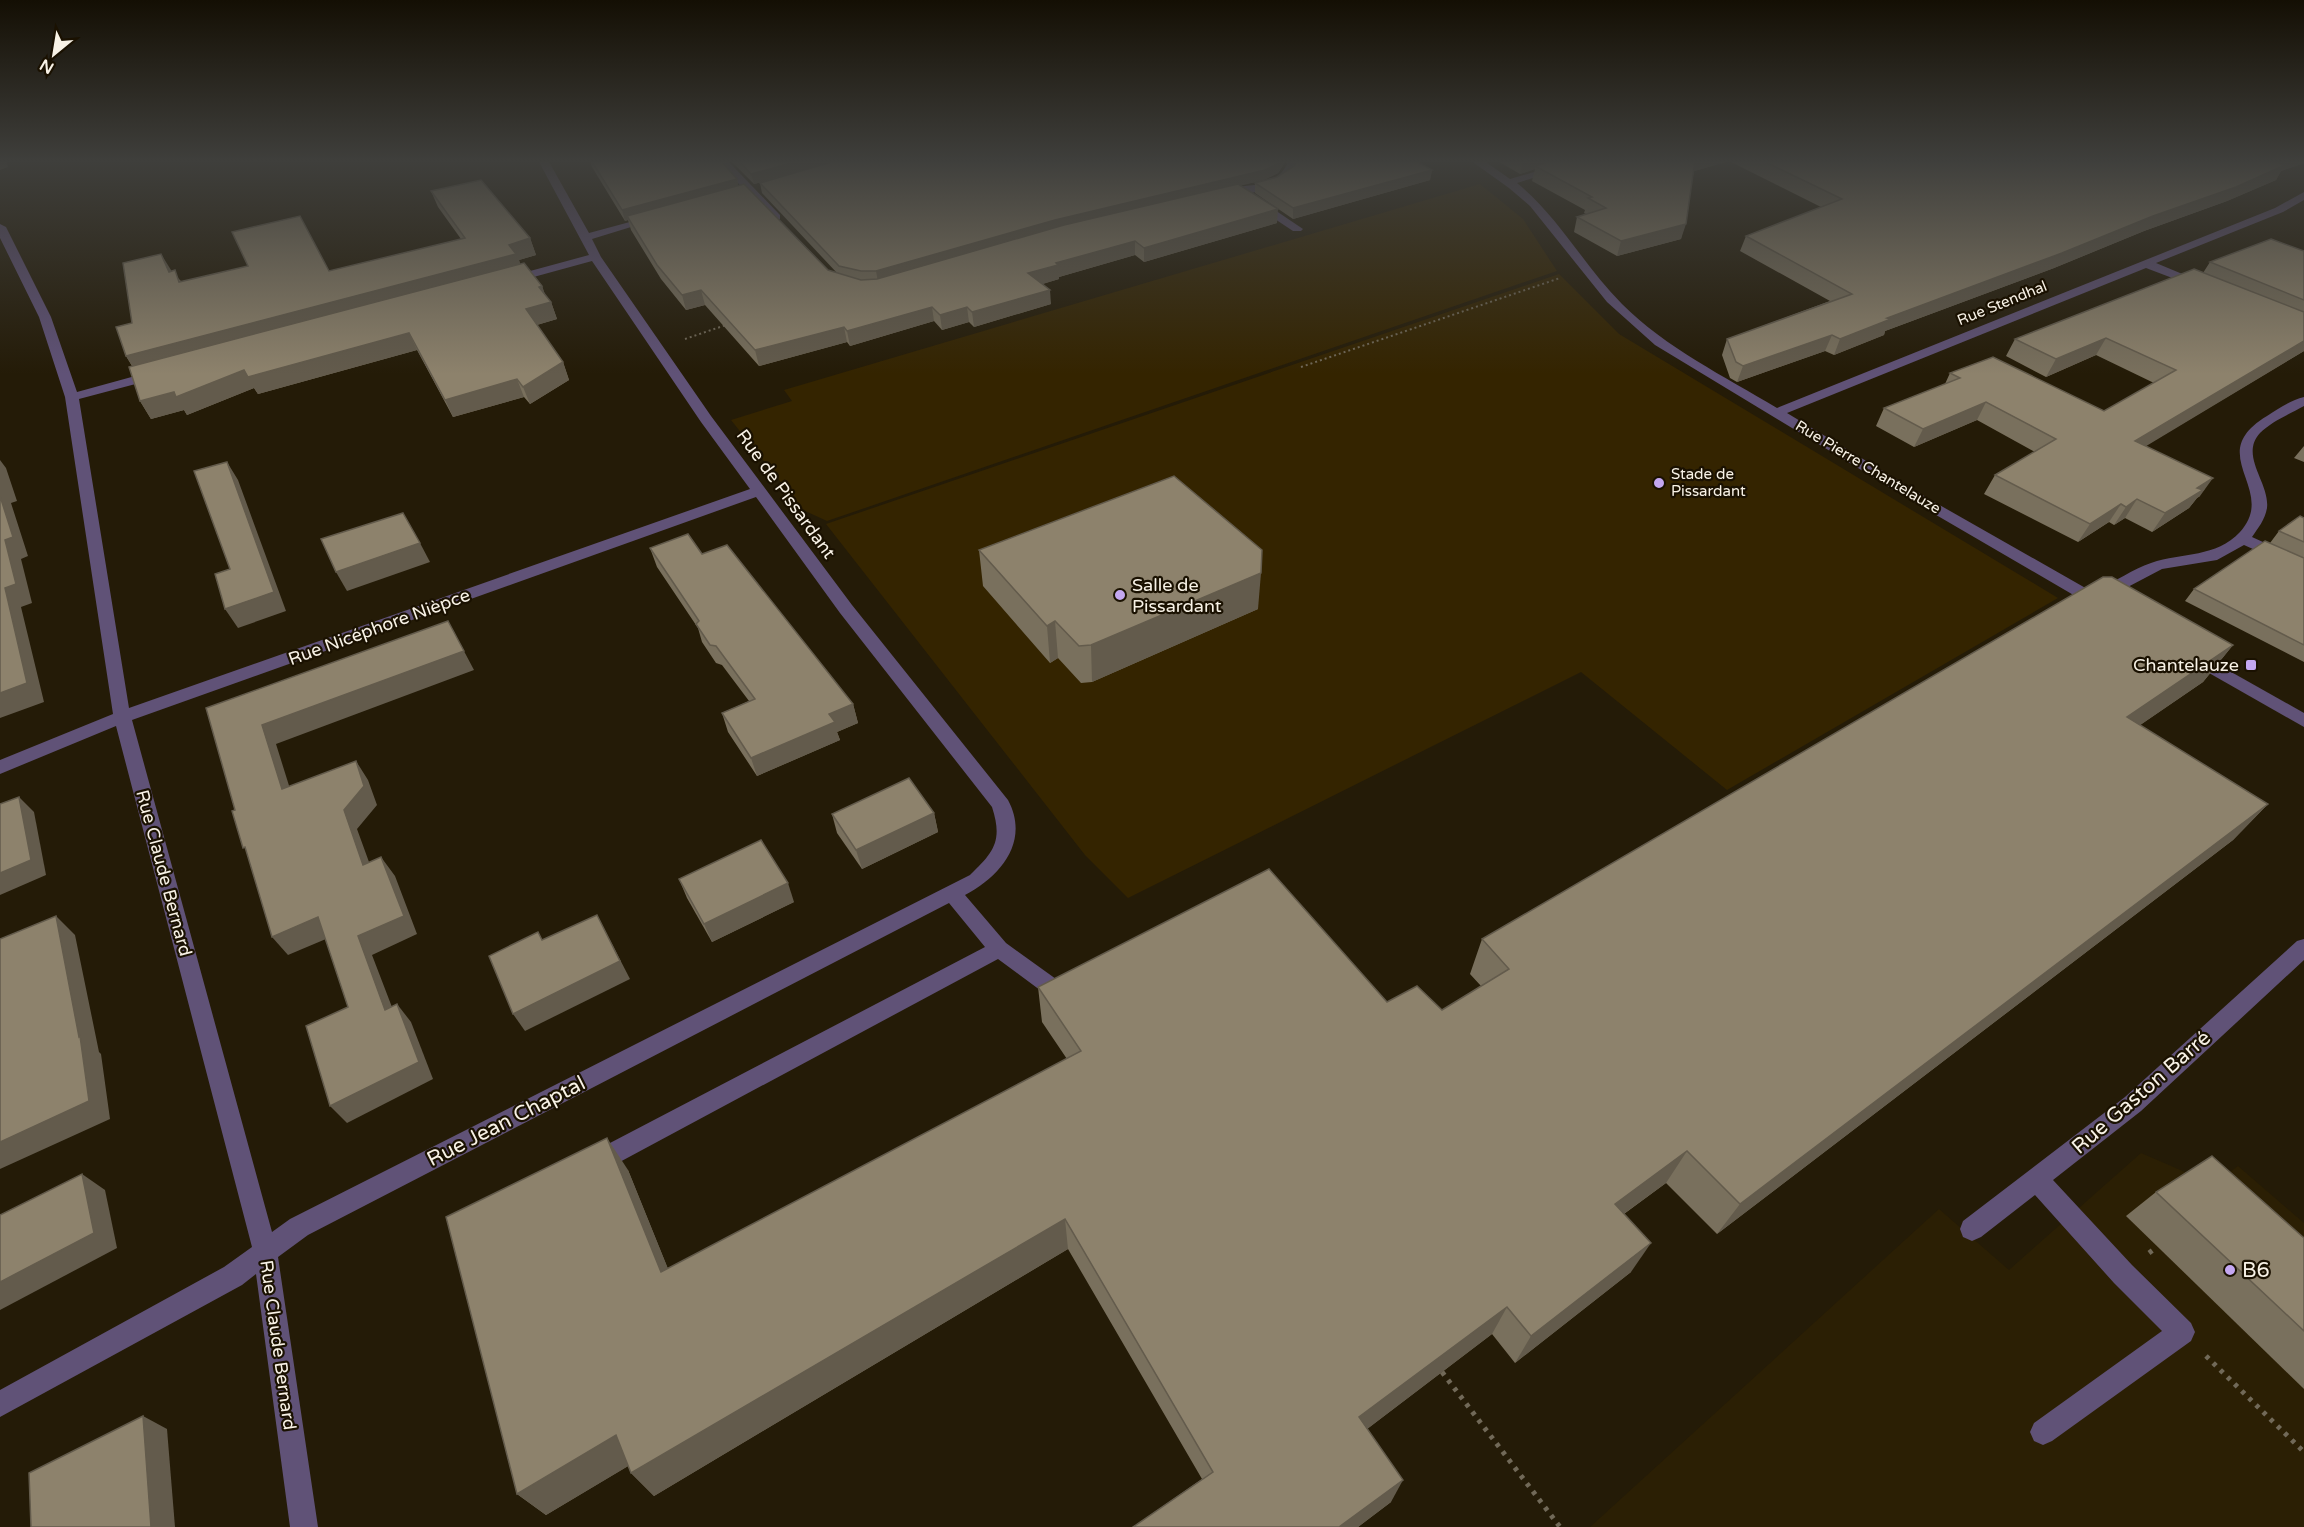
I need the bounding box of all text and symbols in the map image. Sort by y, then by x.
north arrow [24,24,84,84]
text: N [36,54,58,78]
street label: Rue Stendhal [1955,277,2049,329]
street label: Rue Pierre Chantelauze [1792,416,1944,518]
street label: Rue de Pissardant [732,425,840,563]
place label: Stade de Pissardant [1671,465,1746,500]
marker: Stade de Pissardant [1652,476,1666,490]
place label: Salle de Pissardant [1132,574,1222,617]
street label: Rue Nicéphore Nièpce [285,584,473,670]
marker: Salle de Pissardant [1113,588,1127,602]
place label: Chantelauze [2133,654,2239,676]
marker: Chantelauze [2244,658,2258,672]
street label: Rue Claude Bernard [131,787,197,959]
street label: Rue Gaston Barré [2067,1025,2216,1159]
street label: Rue Jean Chaptal [423,1071,590,1172]
place label: B6 [2242,1258,2270,1283]
street label: Rue Claude Bernard [255,1259,301,1431]
marker: B6 [2223,1263,2237,1277]

